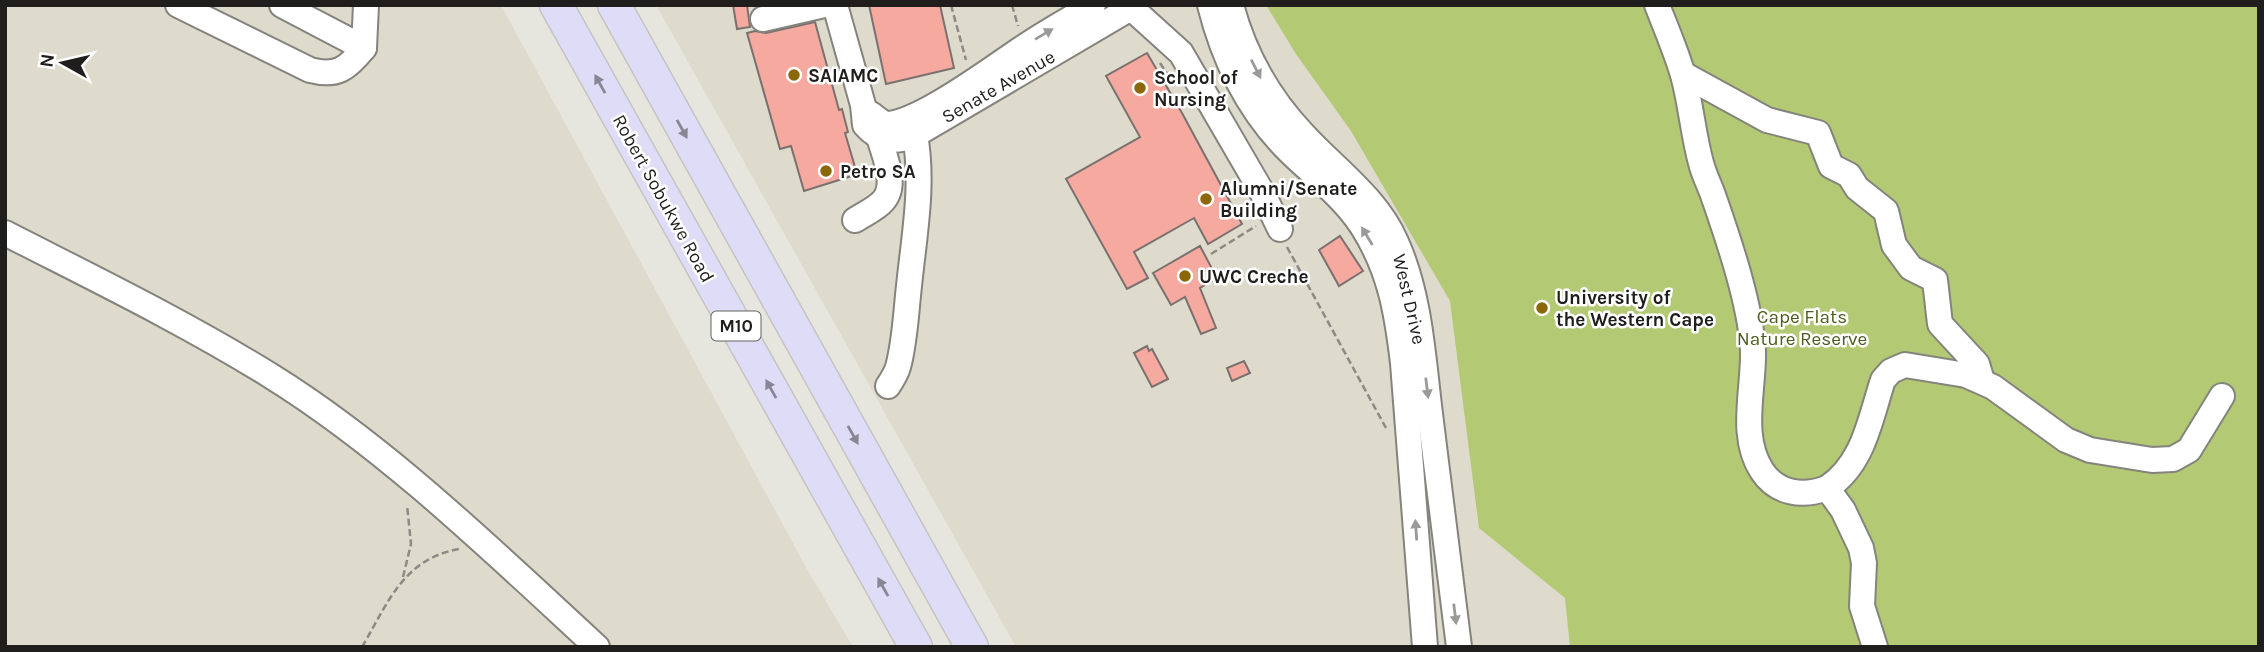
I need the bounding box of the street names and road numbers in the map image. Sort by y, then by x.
street label: Senate Avenue [938,46,1059,128]
street label: Robert Sobukwe Road [608,111,718,286]
street label: West Drive [1388,252,1430,347]
road number: M10 [712,312,760,340]

